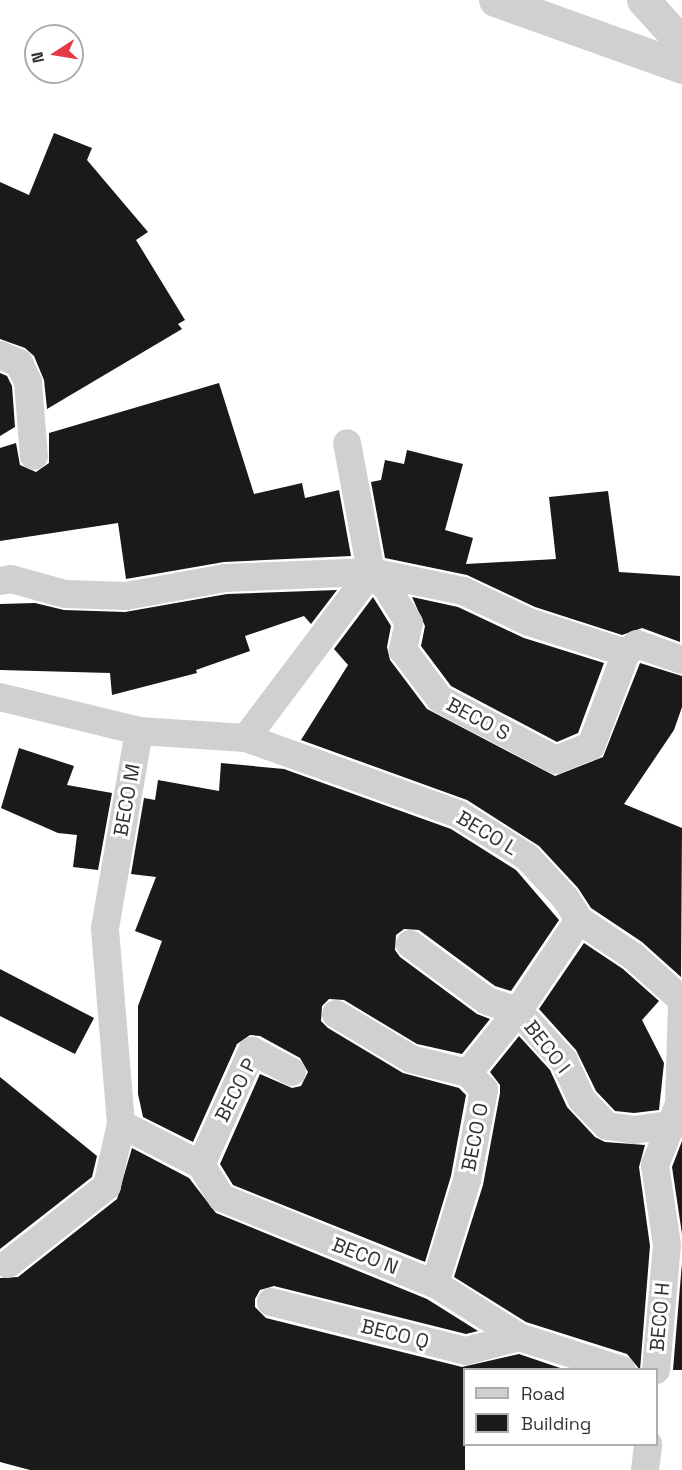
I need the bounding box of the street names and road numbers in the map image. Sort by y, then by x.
street label: BECO S [442,692,514,746]
street label: BECO M [109,762,145,838]
street label: BECO L [452,806,522,860]
street label: BECO I [519,1016,575,1078]
street label: BECO P [210,1054,262,1126]
street label: BECO O [457,1101,493,1173]
street label: BECO N [328,1232,402,1280]
street label: BECO H [645,1282,675,1352]
street label: BECO Q [359,1314,431,1354]

